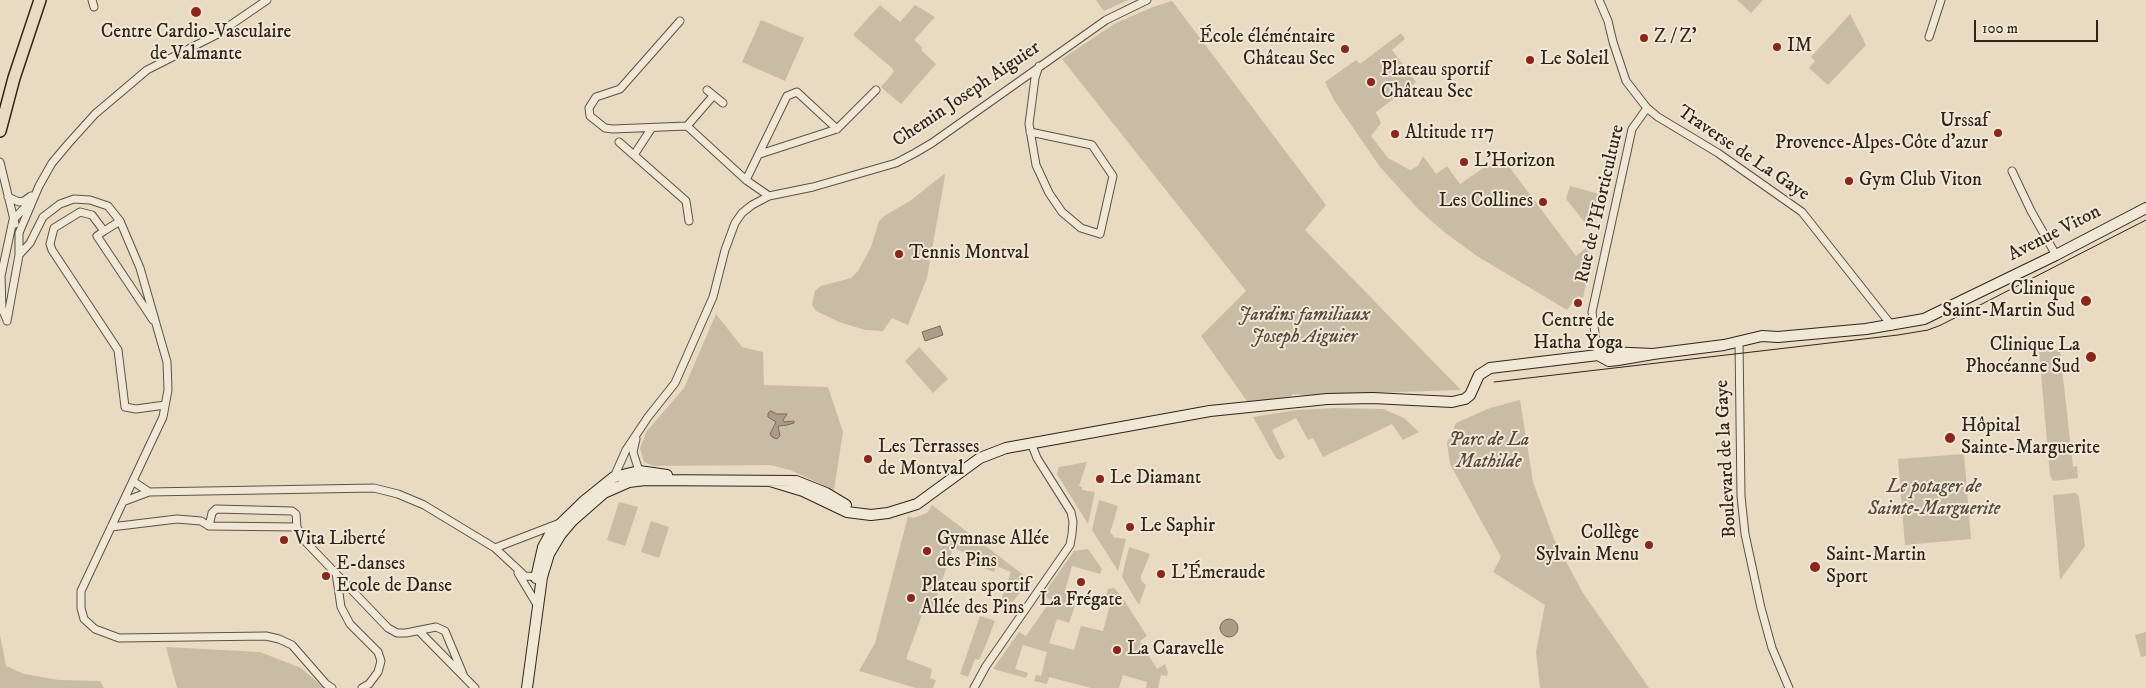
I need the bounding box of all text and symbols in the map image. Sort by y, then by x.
marker: Centre Cardio-Vasculaire de Valmante [189,5,203,19]
scale bar [1976,10,2100,42]
text: 100 m [1982,19,2018,38]
place label: Centre Cardio-Vasculaire de Valmante [101,22,291,66]
place label: École éléméntaire Château Sec [1199,27,1335,71]
place label: Z / Z' [1654,27,1696,49]
marker: Z / Z' [1638,32,1650,44]
place label: IM [1787,36,1812,58]
street label: Chemin Joseph Aiguier [889,37,1045,153]
marker: IM [1771,41,1783,53]
marker: École éléméntaire Château Sec [1339,43,1351,55]
place label: Le Soleil [1540,49,1609,71]
marker: Le Soleil [1524,54,1536,66]
place label: Plateau sportif Château Sec [1381,60,1490,104]
marker: Plateau sportif Château Sec [1365,76,1377,88]
street label: Traverse de La Gaye [1673,101,1813,207]
place label: Urssaf Provence-Alpes-Côte d'azur [1775,111,1988,155]
place label: Altitude 117 [1405,123,1494,145]
street label: Rue de l'Horticulture [1572,123,1630,285]
marker: Urssaf Provence-Alpes-Côte d'azur [1992,127,2004,139]
marker: Altitude 117 [1389,128,1401,140]
place label: L'Horizon [1474,151,1555,173]
marker: L'Horizon [1458,156,1470,168]
place label: Gym Club Viton [1859,170,1982,192]
marker: Gym Club Viton [1843,175,1855,187]
place label: Les Collines [1439,191,1533,213]
marker: Les Collines [1537,196,1549,208]
street label: Avenue Viton [2005,201,2105,267]
place label: Tennis Montval [909,243,1029,265]
marker: Tennis Montval [893,248,905,260]
place label: Clinique Saint-Martin Sud [1942,279,2075,323]
marker: Clinique Saint-Martin Sud [2079,294,2093,308]
marker: Centre de Hatha Yoga [1572,297,1584,309]
park label: Jardins familiaux Joseph Aiguier [1238,305,1370,349]
place label: Centre de Hatha Yoga [1533,311,1623,355]
place label: Clinique La Phocéanne Sud [1965,335,2080,379]
marker: Clinique La Phocéanne Sud [2084,350,2098,364]
street label: Boulevard de la Gaye [1711,379,1743,539]
place label: Hôpital Sainte-Marguerite [1961,416,2100,460]
park label: Parc de La Mathilde [1449,430,1529,474]
marker: Hôpital Sainte-Marguerite [1943,431,1957,445]
place label: Les Terrasses de Montval [878,437,979,481]
marker: Les Terrasses de Montval [862,453,874,465]
place label: Le Diamant [1110,468,1201,490]
marker: Le Diamant [1094,473,1106,485]
park label: Le potager de Sainte-Marguerite [1868,477,2000,521]
place label: Le Saphir [1140,516,1215,538]
marker: Le Saphir [1124,521,1136,533]
place label: Collège Sylvain Menu [1536,523,1639,567]
place label: Vita Liberté [294,529,385,551]
place label: Gymnase Allée des Pins [937,529,1049,573]
marker: Vita Liberté [278,534,290,546]
marker: Collège Sylvain Menu [1643,539,1655,551]
marker: Gymnase Allée des Pins [921,545,933,557]
place label: Saint-Martin Sport [1826,545,1926,589]
place label: E-danses Ecole de Danse [336,554,452,598]
marker: Saint-Martin Sport [1808,560,1822,574]
place label: L'Émeraude [1171,563,1265,585]
marker: L'Émeraude [1155,568,1167,580]
marker: E-danses Ecole de Danse [320,570,332,582]
place label: Plateau sportif Allée des Pins [921,576,1030,620]
marker: La Frégate [1075,576,1087,588]
place label: La Frégate [1040,590,1122,612]
marker: Plateau sportif Allée des Pins [905,592,917,604]
place label: La Caravelle [1127,639,1224,661]
marker: La Caravelle [1111,644,1123,656]

